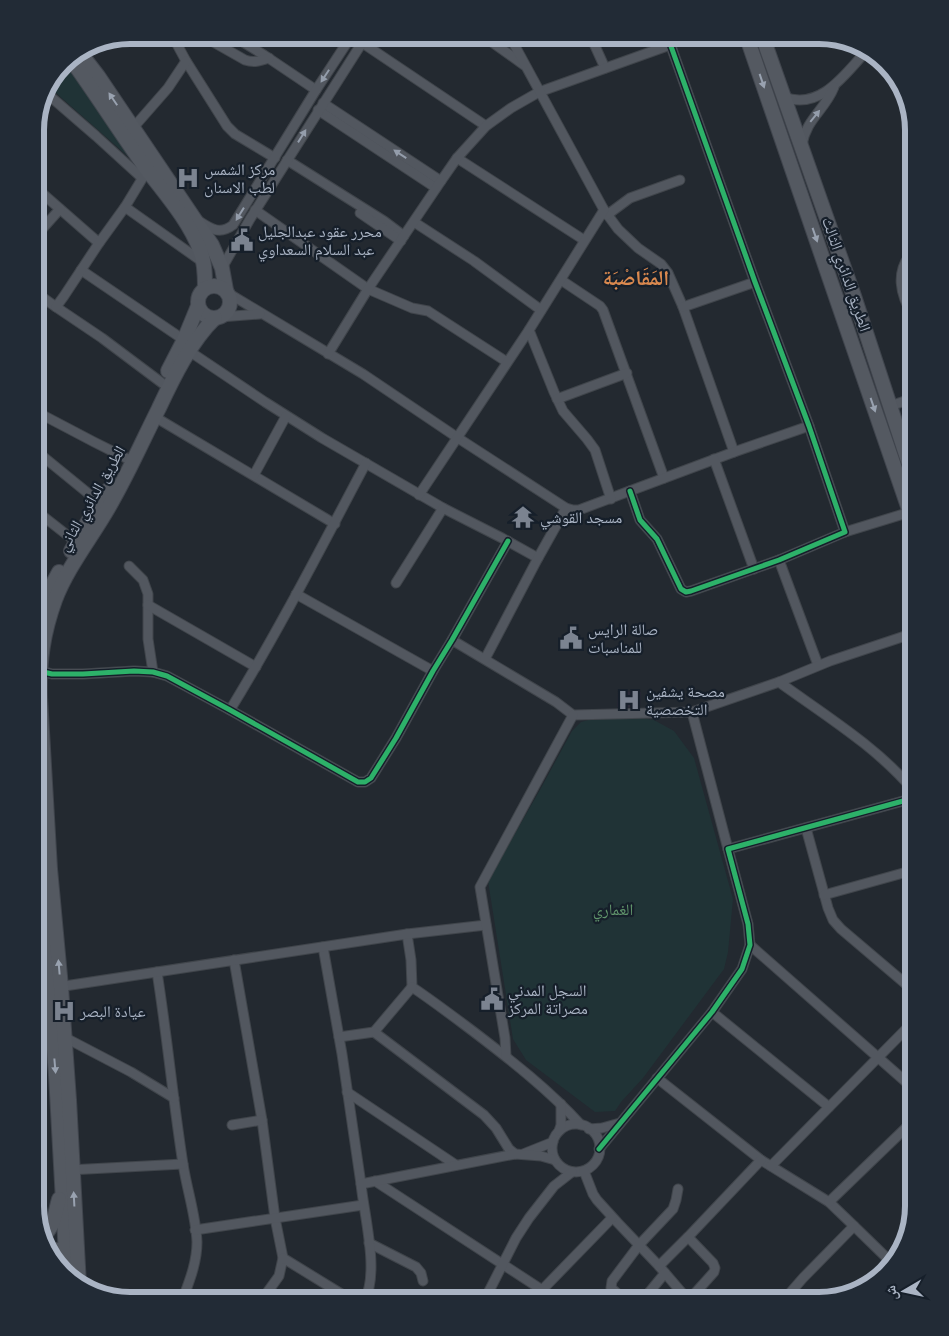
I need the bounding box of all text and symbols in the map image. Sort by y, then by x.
one-way arrow [320,69,330,83]
one-way arrow [759,74,766,89]
one-way arrow [109,92,118,106]
one-way arrow [810,109,821,122]
one-way arrow [297,130,307,143]
one-way arrow [394,149,407,159]
place label: مركز الشمس لطب الاسنان [204,161,275,199]
hospital icon: مركز الشمس لطب الاسنان [175,165,201,191]
one-way arrow [235,208,245,221]
street label: الطريق الدائري الثالث [815,215,874,335]
place label: محرر عقود عبدالجليل عبد السلام السعداوي [258,223,382,262]
public building icon: محرر عقود عبدالجليل عبد السلام السعداوي [229,227,255,253]
one-way arrow [811,228,819,243]
district label: المَقَاصْبَة [603,266,669,293]
one-way arrow [870,398,878,413]
street label: الطريق الدائري الثاني [54,443,132,556]
temple icon: مسجد القوشي [510,504,536,530]
place label: مسجد القوشي [540,509,622,530]
place label: صالة الرايس للمناسبات [588,621,658,659]
public building icon: صالة الرايس للمناسبات [558,625,584,651]
place label: مصحة يشفين التخصصية [646,683,725,721]
hospital icon: مصحة يشفين التخصصية [616,687,642,713]
park label: الغماري [593,901,633,922]
one-way arrow [55,959,63,975]
place label: السجل المدني مصراتة المركز [507,982,588,1020]
public building icon: السجل المدني مصراتة المركز [479,986,505,1012]
hospital icon: عيادة البصر [51,998,77,1024]
place label: عيادة البصر [79,1003,146,1023]
one-way arrow [52,1058,60,1074]
one-way arrow [70,1191,78,1207]
north arrow [879,1266,929,1316]
text: ش [883,1284,902,1301]

